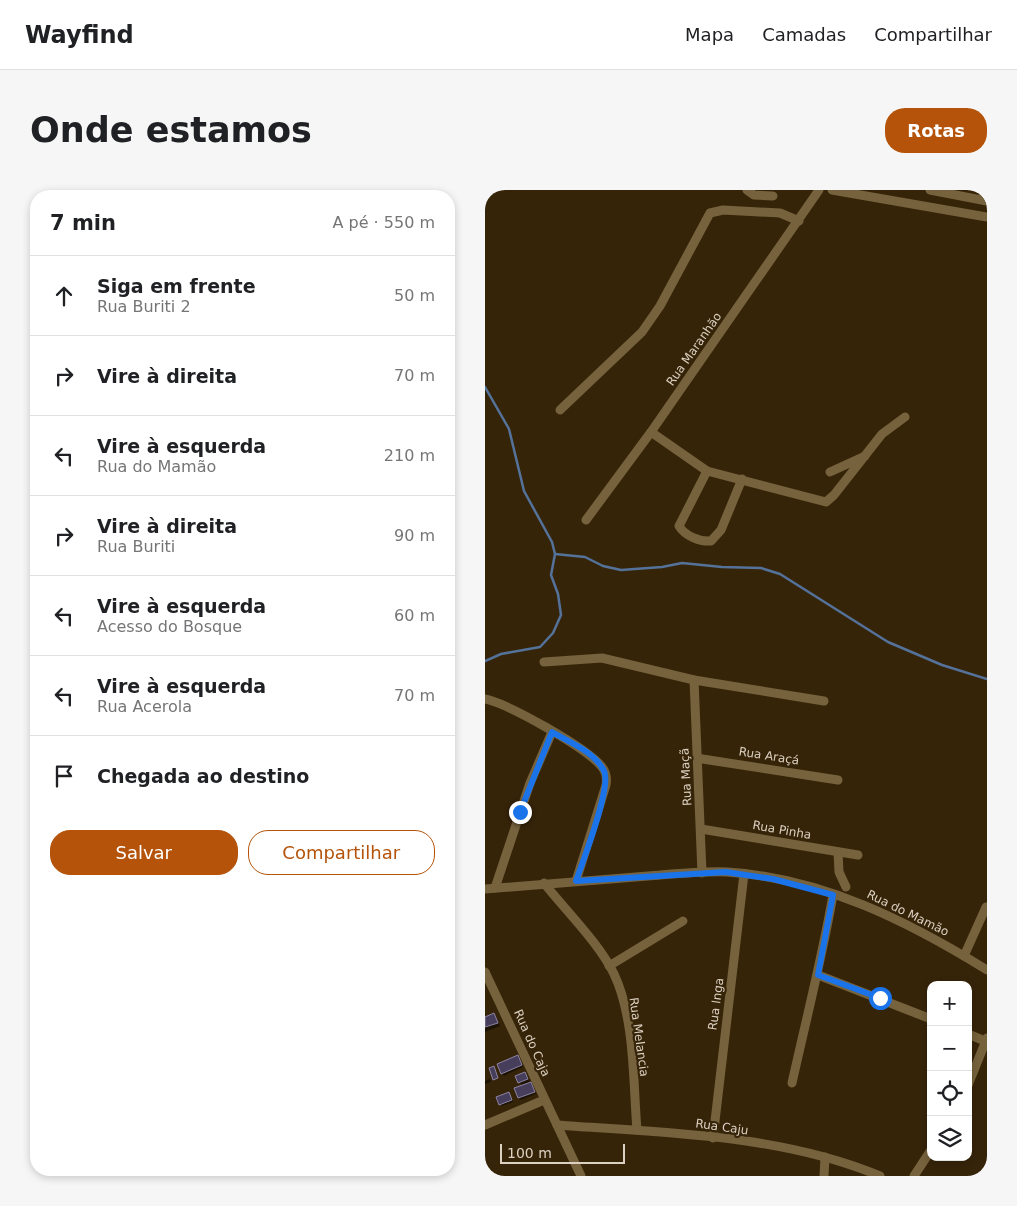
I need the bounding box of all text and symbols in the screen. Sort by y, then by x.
text: Wayfind [25,21,134,49]
text: Mapa [685,24,734,45]
text: Camadas [762,24,846,45]
text: Compartilhar [874,24,992,45]
button: Rotas [885,108,987,153]
text: Onde estamos [30,110,312,150]
text: 7 min [50,211,116,235]
text: A pé · 550 m [333,213,435,232]
text: Siga em frente [97,275,256,297]
icon: ahead [50,282,78,310]
text: 50 m [394,286,435,305]
text: Rua Buriti 2 [97,297,191,316]
street label: Rua Maranhão [663,310,725,388]
icon: right [50,362,78,390]
text: Vire à direita [97,365,237,387]
text: 70 m [394,366,435,385]
text: Vire à esquerda [97,435,266,457]
icon: left [50,442,78,470]
text: 210 m [384,446,435,465]
text: Rua do Mamão [97,457,216,476]
text: Vire à direita [97,515,237,537]
icon: right [50,522,78,550]
text: 90 m [394,526,435,545]
text: Rua Buriti [97,537,175,556]
text: Vire à esquerda [97,595,266,617]
icon: left [50,602,78,630]
text: 60 m [394,606,435,625]
text: Acesso do Bosque [97,617,242,636]
text: Vire à esquerda [97,675,266,697]
icon: left [50,682,78,710]
text: 70 m [394,686,435,705]
text: Rua Acerola [97,697,192,716]
street label: Rua Araçá [738,744,800,768]
street label: Rua Maçã [677,748,695,806]
icon: arrive [50,762,78,790]
text: Chegada ao destino [97,765,309,787]
route end [509,801,532,824]
street label: Rua Pinha [752,818,812,842]
button: Salvar [50,830,238,875]
button: Compartilhar [248,830,435,875]
street label: Rua do Mamão [865,887,951,939]
street label: Rua Inga [705,977,727,1031]
map controls [927,981,972,1161]
button: + [927,981,972,1026]
route start [869,987,892,1010]
street label: Rua Melancia [627,996,651,1078]
street label: Rua do Caja [511,1007,553,1079]
button: − [927,1026,972,1071]
button: locate [927,1071,972,1116]
street label: Rua Caju [695,1116,749,1138]
button: layers [927,1116,972,1161]
scale bar [500,1141,625,1164]
text: 100 m [507,1145,552,1161]

